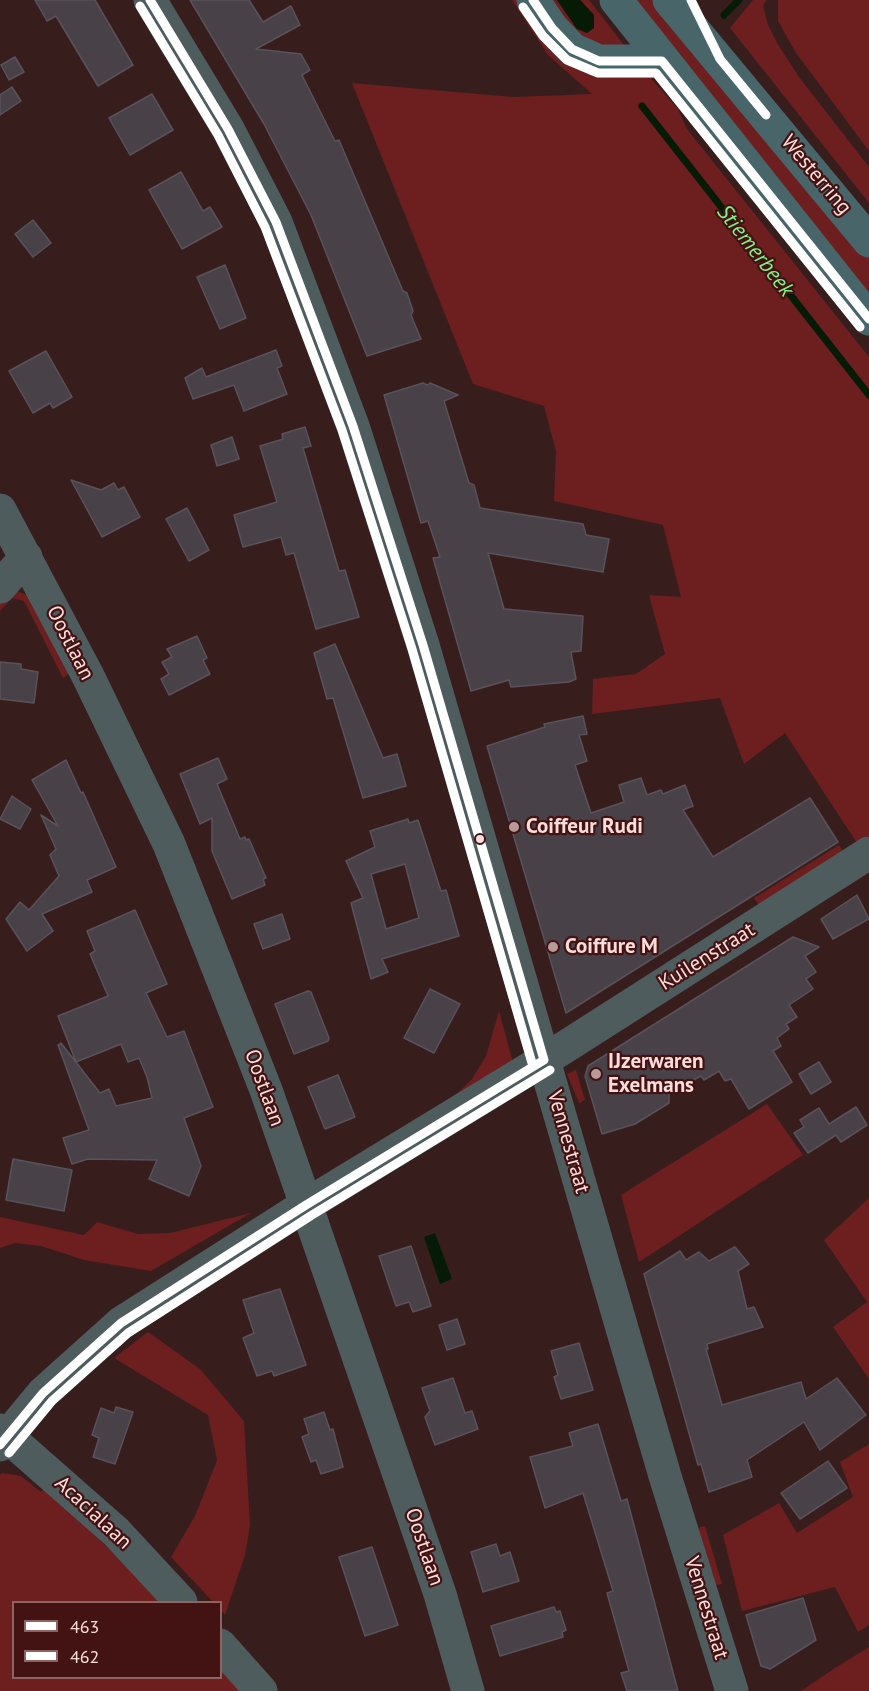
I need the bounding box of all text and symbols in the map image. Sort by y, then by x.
street label: Westerring [775,130,857,220]
water label: Stiemerbeek [711,200,799,302]
street label: Oostlaan [41,602,99,684]
place label: Coiffeur Rudi [526,814,643,840]
marker: Coiffeur Rudi [507,820,521,834]
unlabelled marker [474,833,486,845]
street label: Kuilenstraat [654,918,760,996]
place label: Coiffure M [565,934,658,960]
marker: Coiffure M [546,940,560,954]
street label: Oostlaan [238,1046,290,1130]
place label: IJzerwaren Exelmans [608,1049,704,1099]
marker: IJzerwaren Exelmans [589,1067,603,1081]
street label: Vennestraat [541,1088,595,1196]
street label: Acacialaan [49,1471,137,1555]
street label: Oostlaan [399,1505,449,1589]
street label: Vennestraat [678,1554,734,1662]
legend [12,1601,222,1679]
text: 463 [70,1615,99,1638]
text: 462 [70,1645,99,1668]

